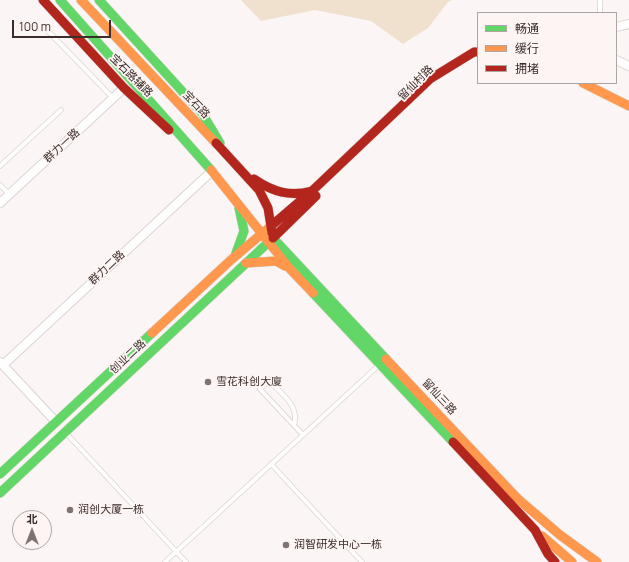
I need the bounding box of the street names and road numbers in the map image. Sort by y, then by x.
street label: 宝石路辅路 [107,52,155,100]
street label: 留仙村路 [396,63,436,103]
street label: 宝石路 [180,89,212,121]
street label: 群力一路 [41,126,83,166]
street label: 群力二路 [86,248,128,288]
street label: 创业二路 [107,337,149,377]
street label: 留仙三路 [419,376,459,418]

